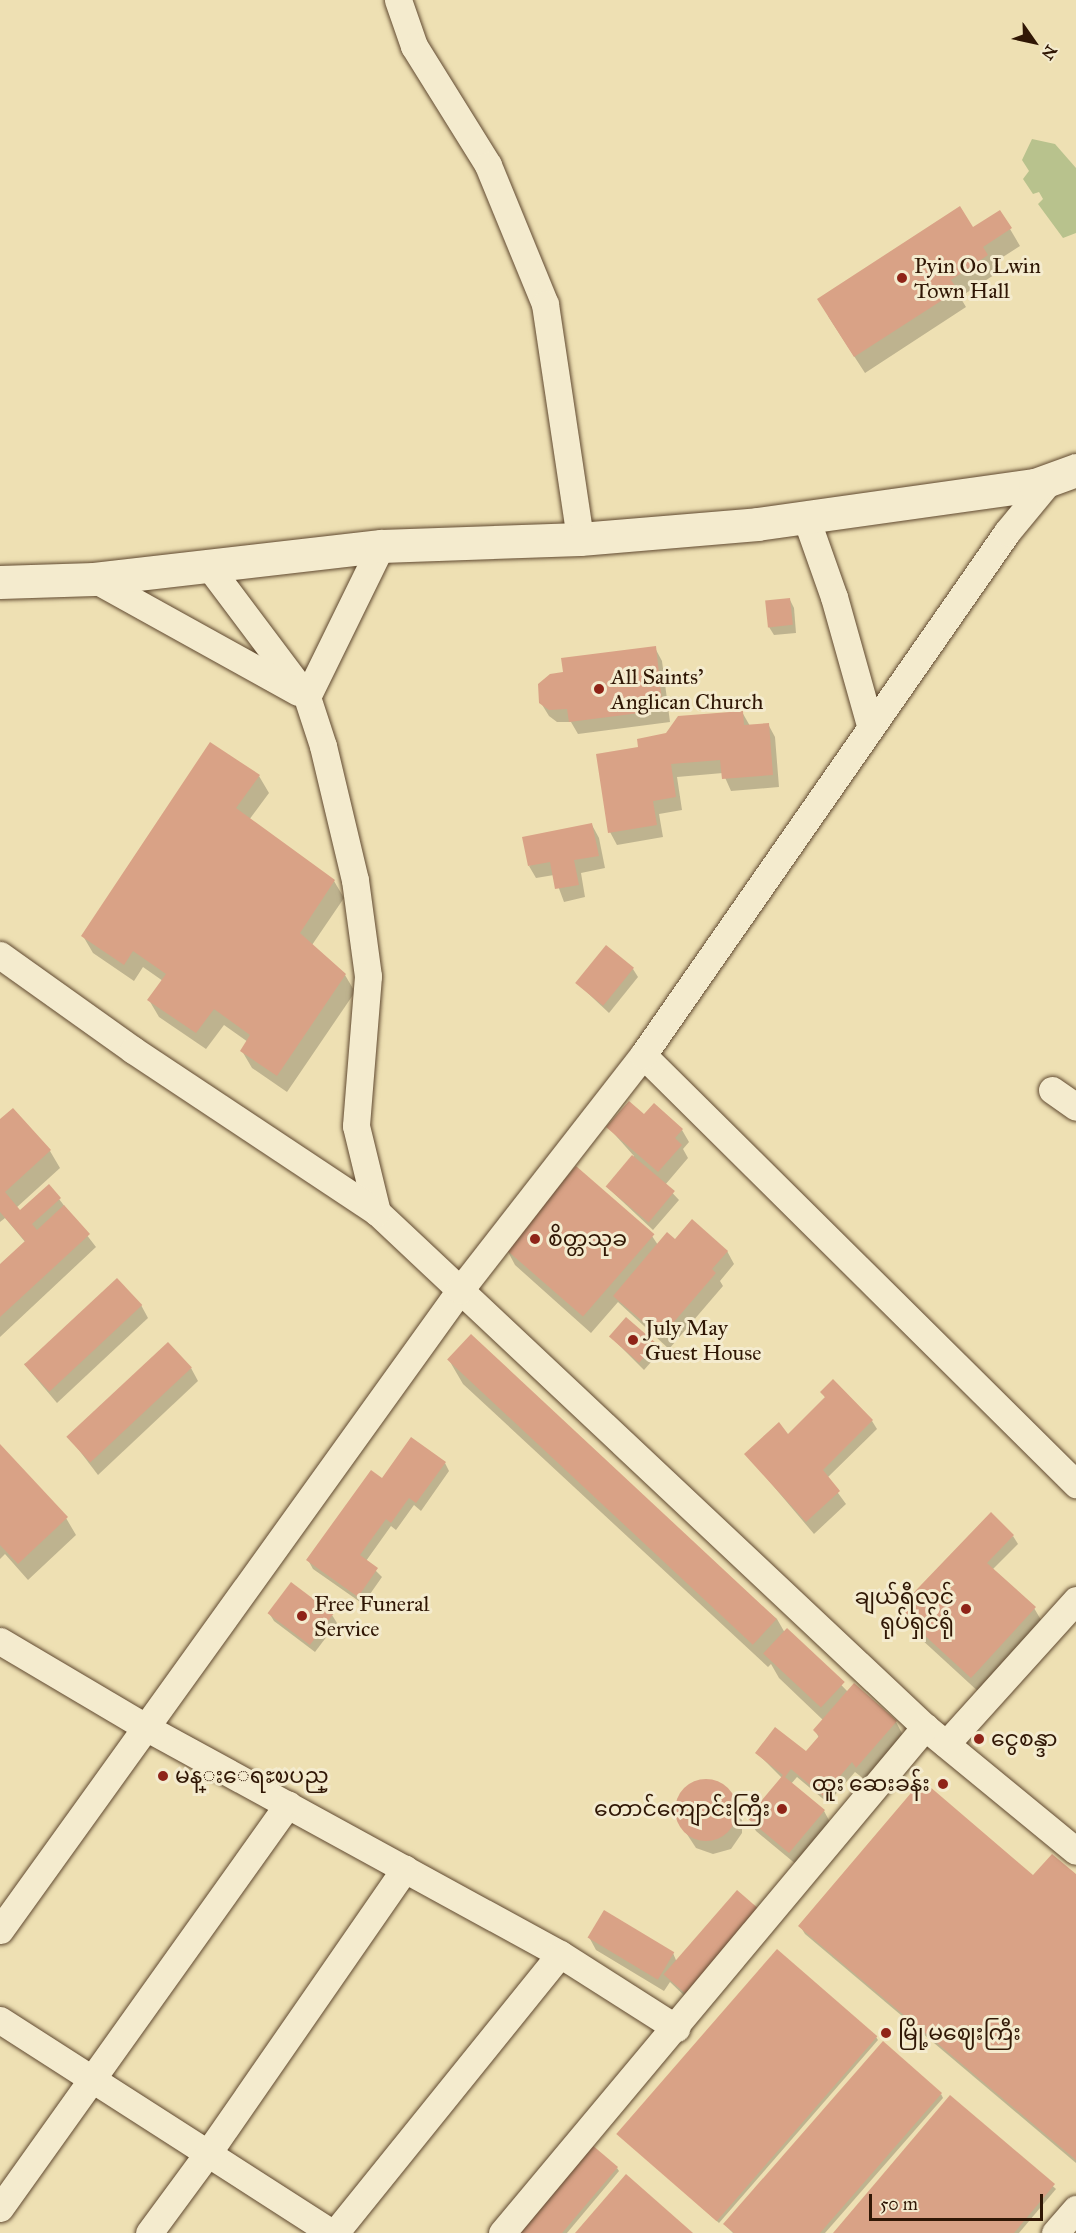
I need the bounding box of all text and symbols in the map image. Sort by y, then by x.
north arrow [1004,12,1064,72]
text: N [1038,41,1061,63]
place label: Pyin Oo Lwin Town Hall [914,252,1041,304]
marker: Pyin Oo Lwin Town Hall [895,271,909,285]
place label: All Saints' Anglican Church [611,663,764,714]
marker: All Saints' Anglican Church [592,682,606,696]
place label: စိတ္တသုခ [548,1226,627,1252]
marker: စိတ္တသုခ [526,1230,544,1248]
place label: July May Guest House [645,1314,761,1366]
marker: July May Guest House [626,1333,640,1347]
place label: ချယ်ရီလွင် ရုပ်ရှင်ရုံ [854,1583,954,1634]
place label: Free Funeral Service [314,1590,429,1642]
marker: ချယ်ရီလွင် ရုပ်ရှင်ရုံ [959,1602,973,1616]
marker: Free Funeral Service [295,1609,309,1623]
place label: ငွေစန္ဒာ [991,1726,1058,1752]
marker: ငွေစန္ဒာ [972,1732,986,1746]
place label: မန္းေရႊၿပည္ [175,1763,329,1789]
marker: မန္းေရႊၿပည္ [156,1769,170,1783]
place label: ထူး ဆေးခန်း [812,1771,930,1797]
marker: ထူး ဆေးခန်း [934,1775,952,1793]
place label: တောင်ကျောင်းကြီး [594,1796,770,1822]
marker: တောင်ကျောင်းကြီး [775,1802,789,1816]
place label: မြို့မဈေးကြီး [898,2020,1021,2046]
marker: မြို့မဈေးကြီး [879,2026,893,2040]
scale bar [872,2182,1046,2220]
text: 50 m [880,2193,918,2215]

